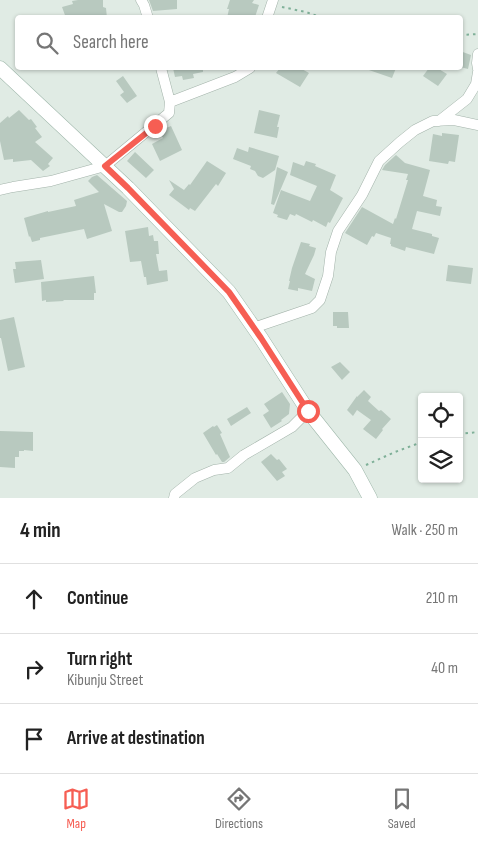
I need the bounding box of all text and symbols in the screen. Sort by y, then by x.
search box [15,15,463,70]
icon: search [33,29,61,57]
text: Search here [73,31,149,54]
route end [144,115,167,138]
map controls [418,393,463,483]
button: locate [418,393,463,438]
route start [297,400,320,423]
button: layers [418,438,463,483]
text: 4 min [20,518,61,543]
text: Walk · 250 m [392,521,458,540]
icon: ahead [20,585,48,613]
text: Continue [67,587,128,610]
text: 210 m [426,589,458,608]
text: Turn right [67,648,132,671]
icon: right [20,655,48,683]
text: 40 m [431,659,458,678]
text: Kibunju Street [67,671,143,690]
icon: arrive [20,725,48,753]
text: Arrive at destination [67,727,205,750]
tab: Map [62,785,90,832]
tab: Directions [215,785,263,832]
tab: Saved [388,785,416,832]

